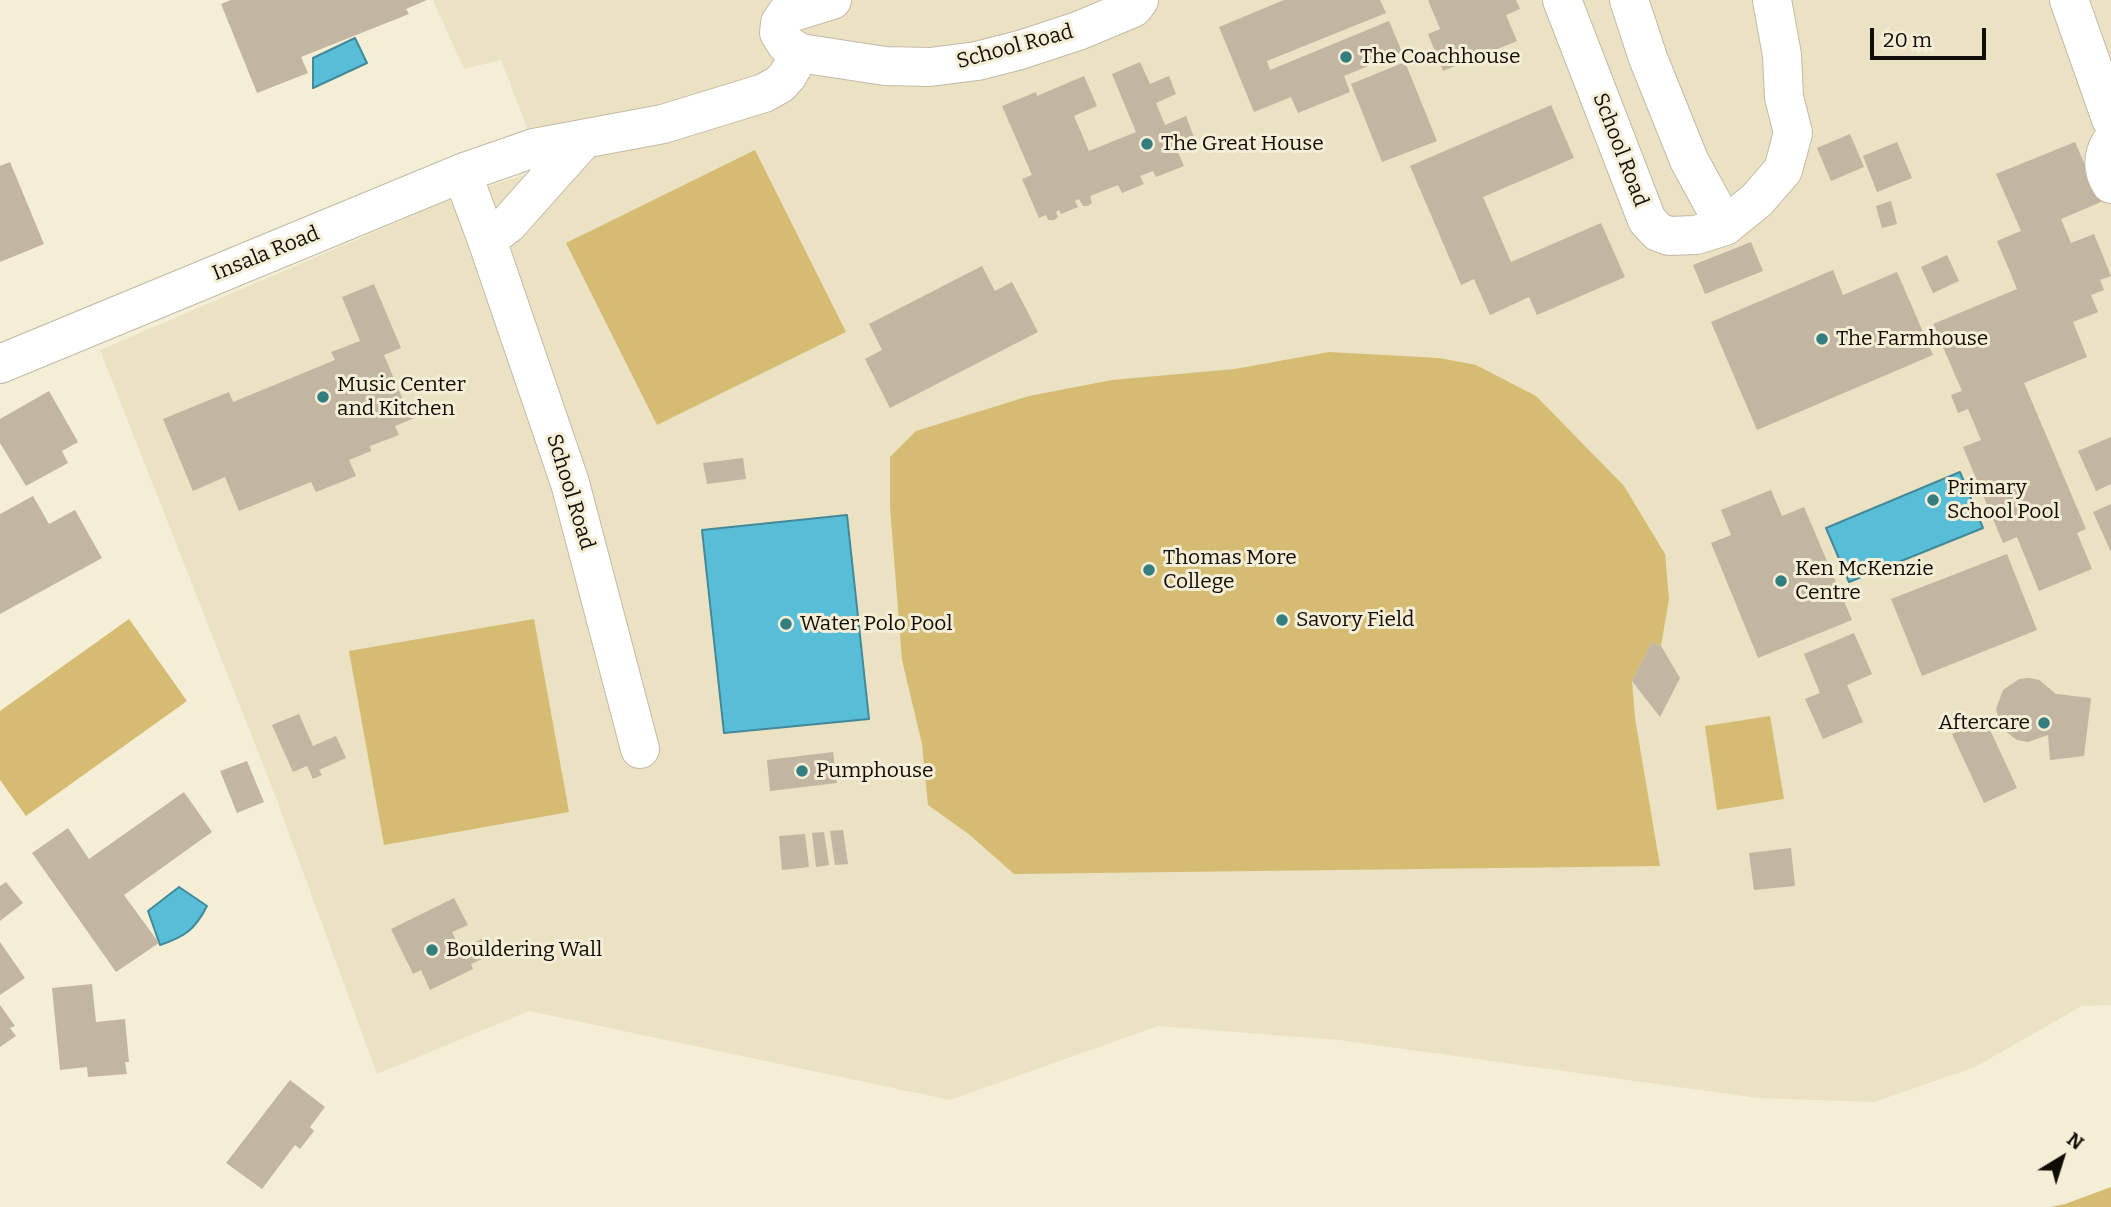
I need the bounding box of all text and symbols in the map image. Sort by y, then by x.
scale bar [1873,14,1988,58]
street label: School Road [954,19,1076,75]
text: 20 m [1883,27,1932,53]
place label: The Coachhouse [1360,44,1520,70]
marker: The Coachhouse [1338,49,1354,65]
street label: School Road [1587,90,1653,210]
place label: The Great House [1161,131,1324,157]
marker: The Great House [1139,136,1155,152]
street label: Insala Road [209,221,323,287]
place label: The Farmhouse [1836,326,1988,352]
marker: The Farmhouse [1814,331,1830,347]
place label: Music Center and Kitchen [337,372,466,422]
marker: Music Center and Kitchen [315,389,331,405]
street label: School Road [540,431,600,553]
place label: Primary School Pool [1947,475,2060,525]
marker: Primary School Pool [1925,492,1941,508]
place label: Thomas More College [1163,545,1297,595]
place label: Ken McKenzie Centre [1795,556,1934,606]
marker: Thomas More College [1141,562,1157,578]
marker: Ken McKenzie Centre [1773,573,1789,589]
place label: Savory Field [1296,607,1414,633]
place label: Water Polo Pool [800,611,952,637]
marker: Savory Field [1274,612,1290,628]
marker: Water Polo Pool [778,616,794,632]
place label: Aftercare [1938,710,2030,736]
marker: Aftercare [2036,715,2052,731]
place label: Pumphouse [816,758,933,784]
marker: Pumphouse [794,763,810,779]
place label: Bouldering Wall [446,937,602,963]
marker: Bouldering Wall [424,942,440,958]
north arrow [2027,1123,2097,1193]
text: N [2062,1127,2088,1155]

